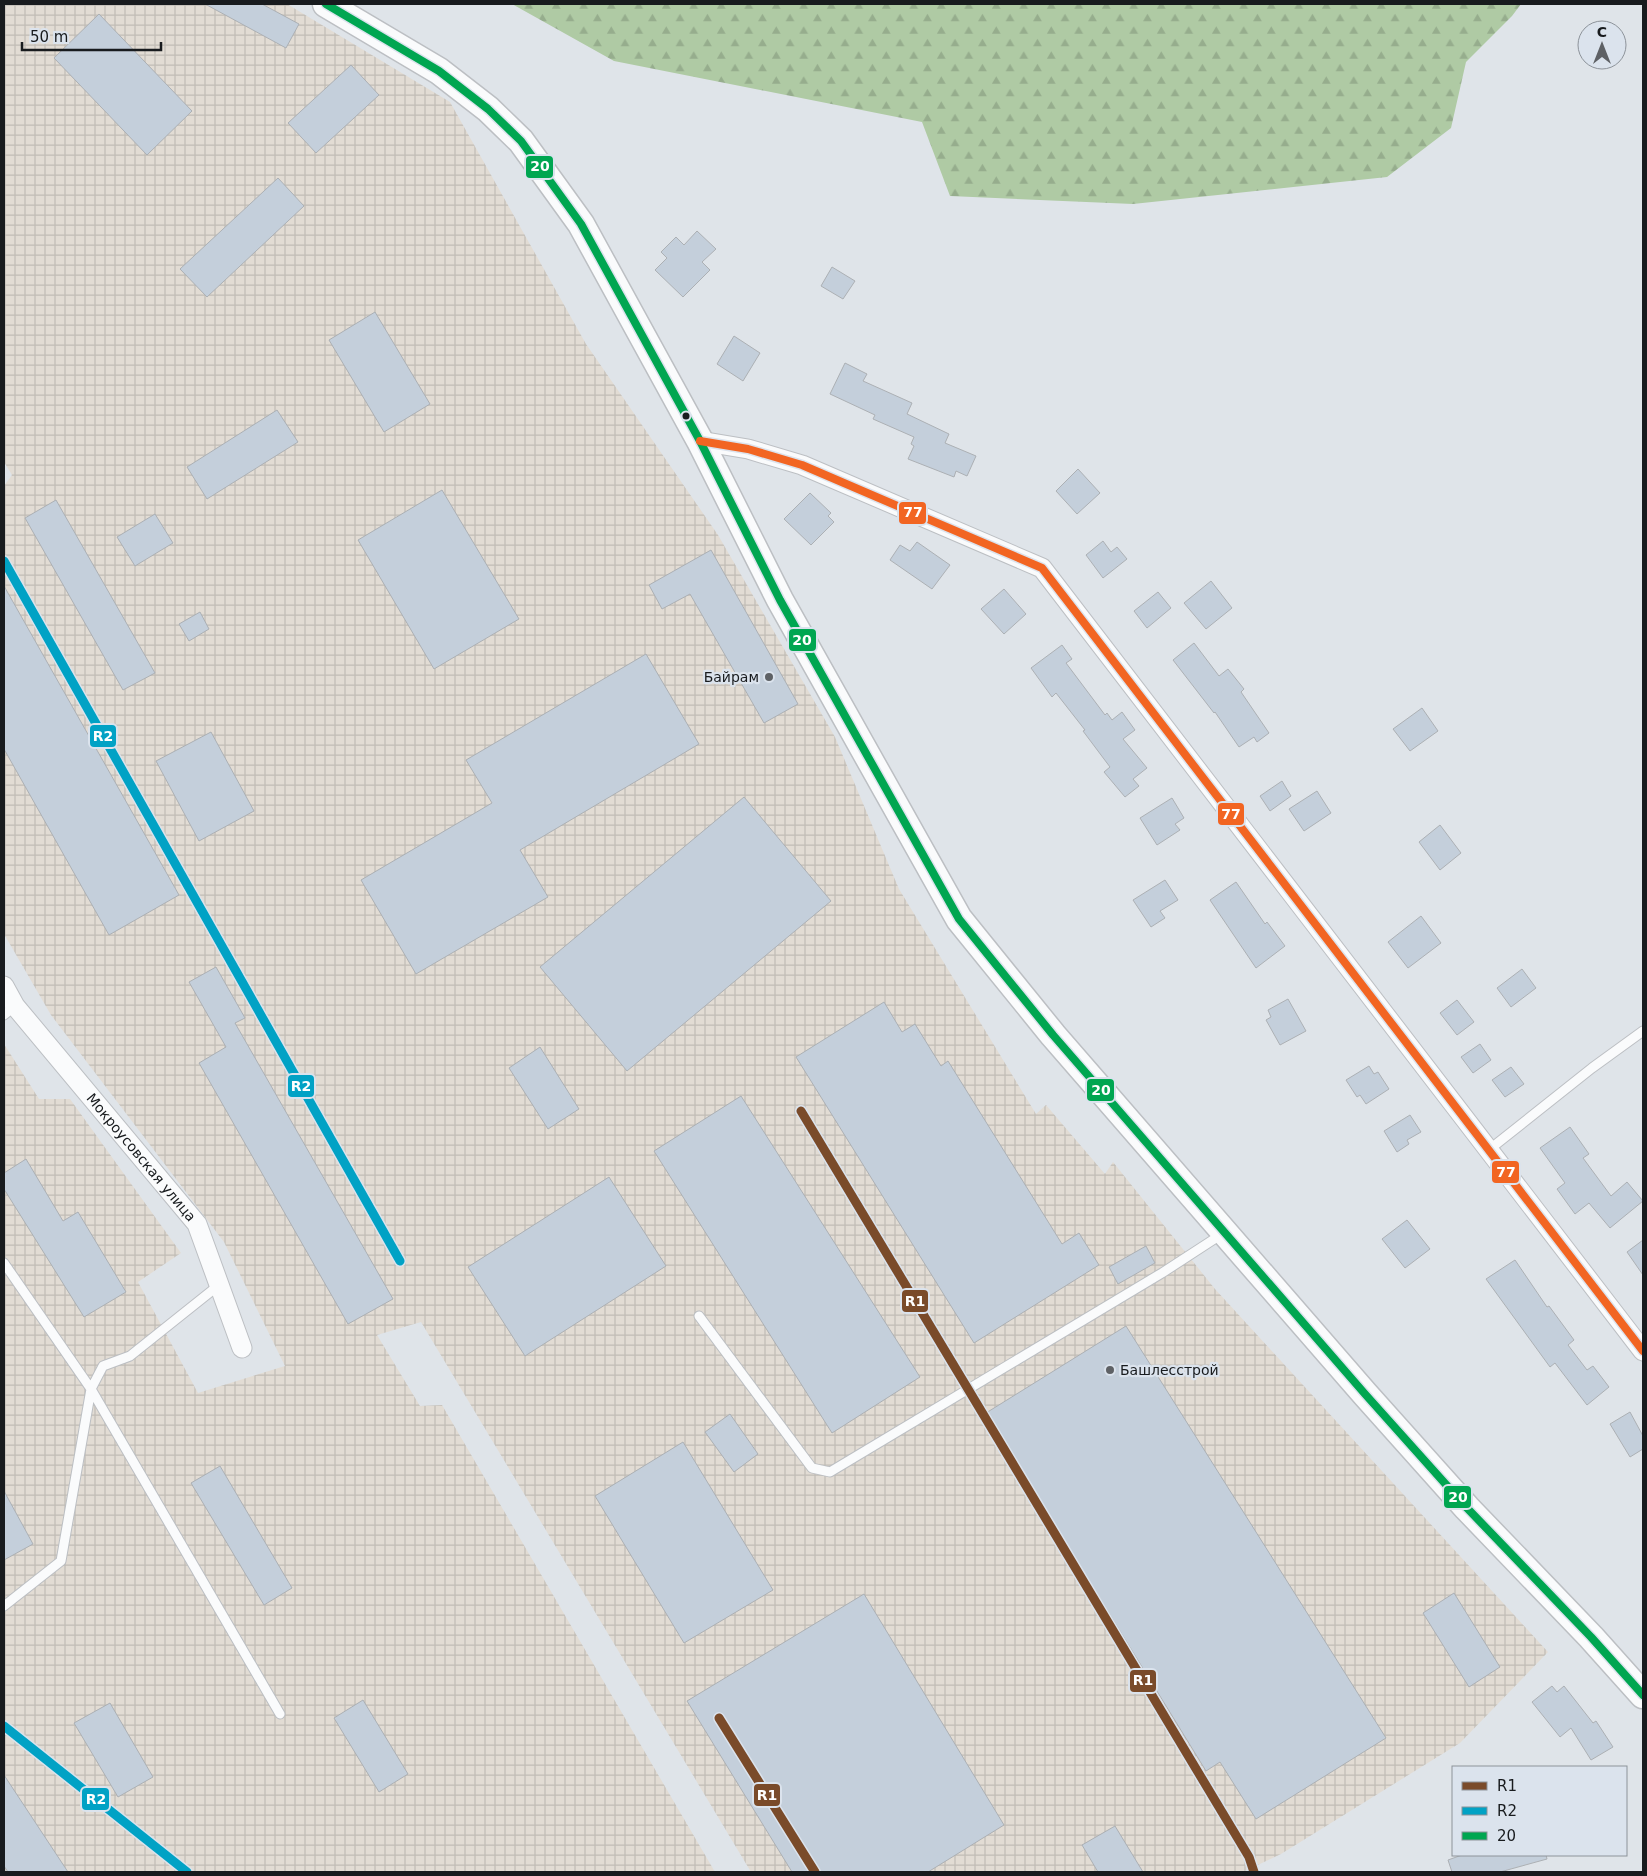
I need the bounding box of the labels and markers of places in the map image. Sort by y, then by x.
unlabelled marker [681,411,691,421]
place label: Байрам [704,669,759,685]
marker: Байрам [763,671,775,683]
place label: Башлесстрой [1120,1362,1219,1378]
marker: Башлесстрой [1104,1364,1116,1376]

